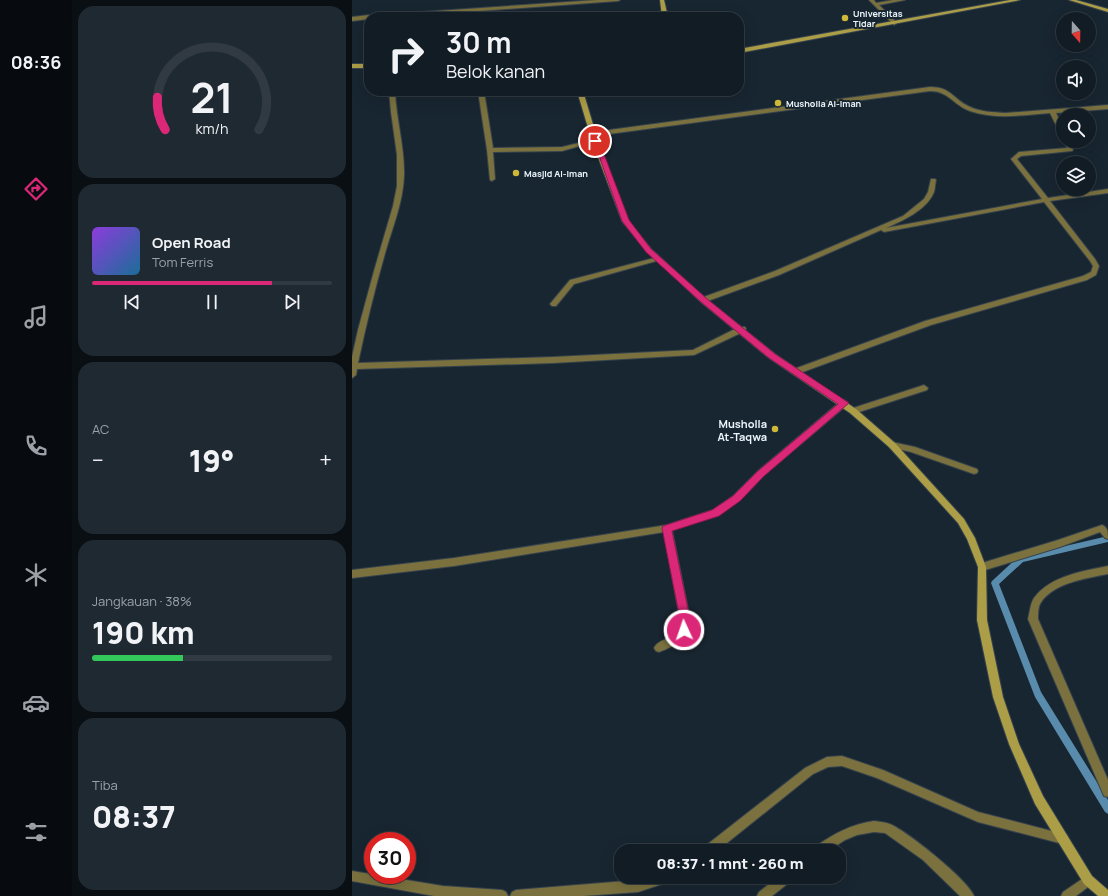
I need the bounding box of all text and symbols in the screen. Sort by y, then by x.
place label: Universitas Tidar [853,7,903,30]
north arrow [1056,12,1096,52]
map controls [1056,12,1096,196]
marker: Universitas Tidar [840,13,850,23]
text: 30 m [446,23,511,61]
icon: right [380,28,432,80]
text: 08:36 [11,50,61,74]
text: Belok kanan [446,59,545,83]
button: sound [1056,60,1096,100]
text: 21 [191,69,234,125]
place label: Musholla Al-Iman [786,97,862,110]
marker: Musholla Al-Iman [773,98,783,108]
button: search [1056,108,1096,148]
text: km/h [195,119,229,138]
pin [578,124,612,158]
icon: arrive [584,130,606,152]
button: layers [1056,156,1096,196]
place label: Masjid Al-Iman [524,167,588,180]
marker: Masjid Al-Iman [511,168,521,178]
icon: directions [22,175,50,203]
text: Open Road [152,232,231,253]
text: Tom Ferris [152,253,213,271]
icon: previous [121,291,143,313]
icon: pause [201,291,223,313]
icon: next [281,291,303,313]
icon: music [22,303,50,331]
place label: Musholla At-Taqwa [717,416,767,444]
text: AC [92,420,109,438]
marker: Musholla At-Taqwa [770,424,780,434]
icon: phone [22,432,50,460]
text: 19° [189,440,234,481]
text: − [92,445,104,475]
text: + [319,445,332,475]
icon: climate [22,561,50,589]
text: Jangkauan · 38% [92,592,192,610]
position arrow [663,609,705,651]
text: 190 km [92,612,195,653]
icon: car [22,689,50,717]
text: Tiba [92,776,118,794]
text: 08:37 [92,796,176,837]
icon: filters [22,818,50,846]
speed limit sign: 30 [364,832,416,884]
text: 08:37 · 1 mnt · 260 m [656,853,804,874]

